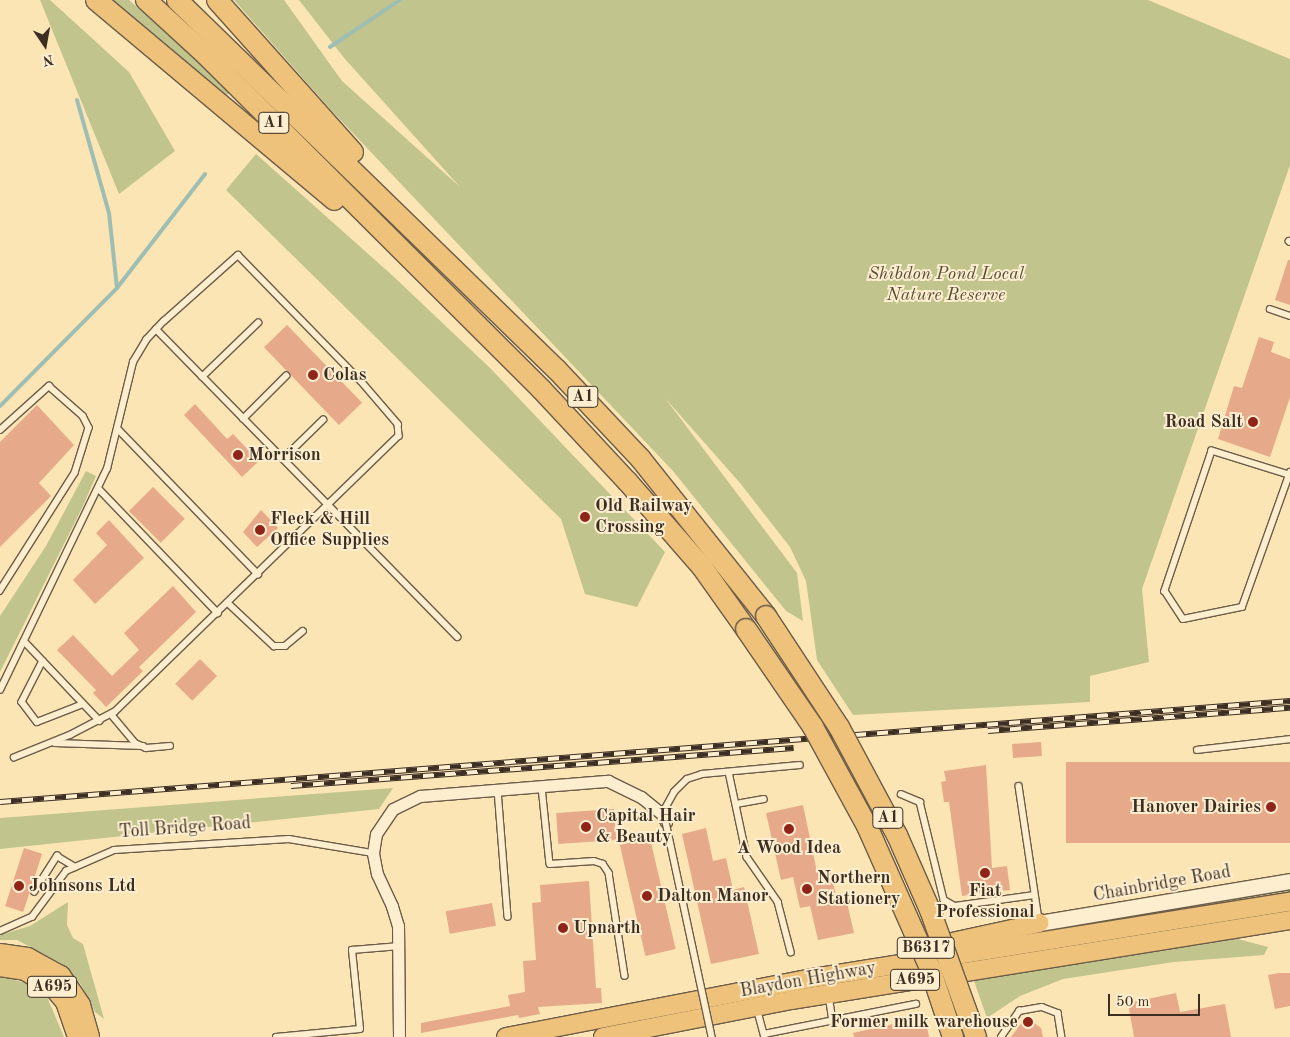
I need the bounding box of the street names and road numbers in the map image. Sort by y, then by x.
road number: A1 [258,110,290,136]
road number: A1 [567,384,599,411]
road number: A1 [872,804,904,831]
street label: Toll Bridge Road [118,813,252,843]
street label: Chainbridge Road [1092,861,1232,907]
road number: B6317 [896,934,956,961]
street label: Blaydon Highway [738,957,878,1003]
road number: A695 [890,966,940,994]
road number: A695 [27,974,77,1000]

